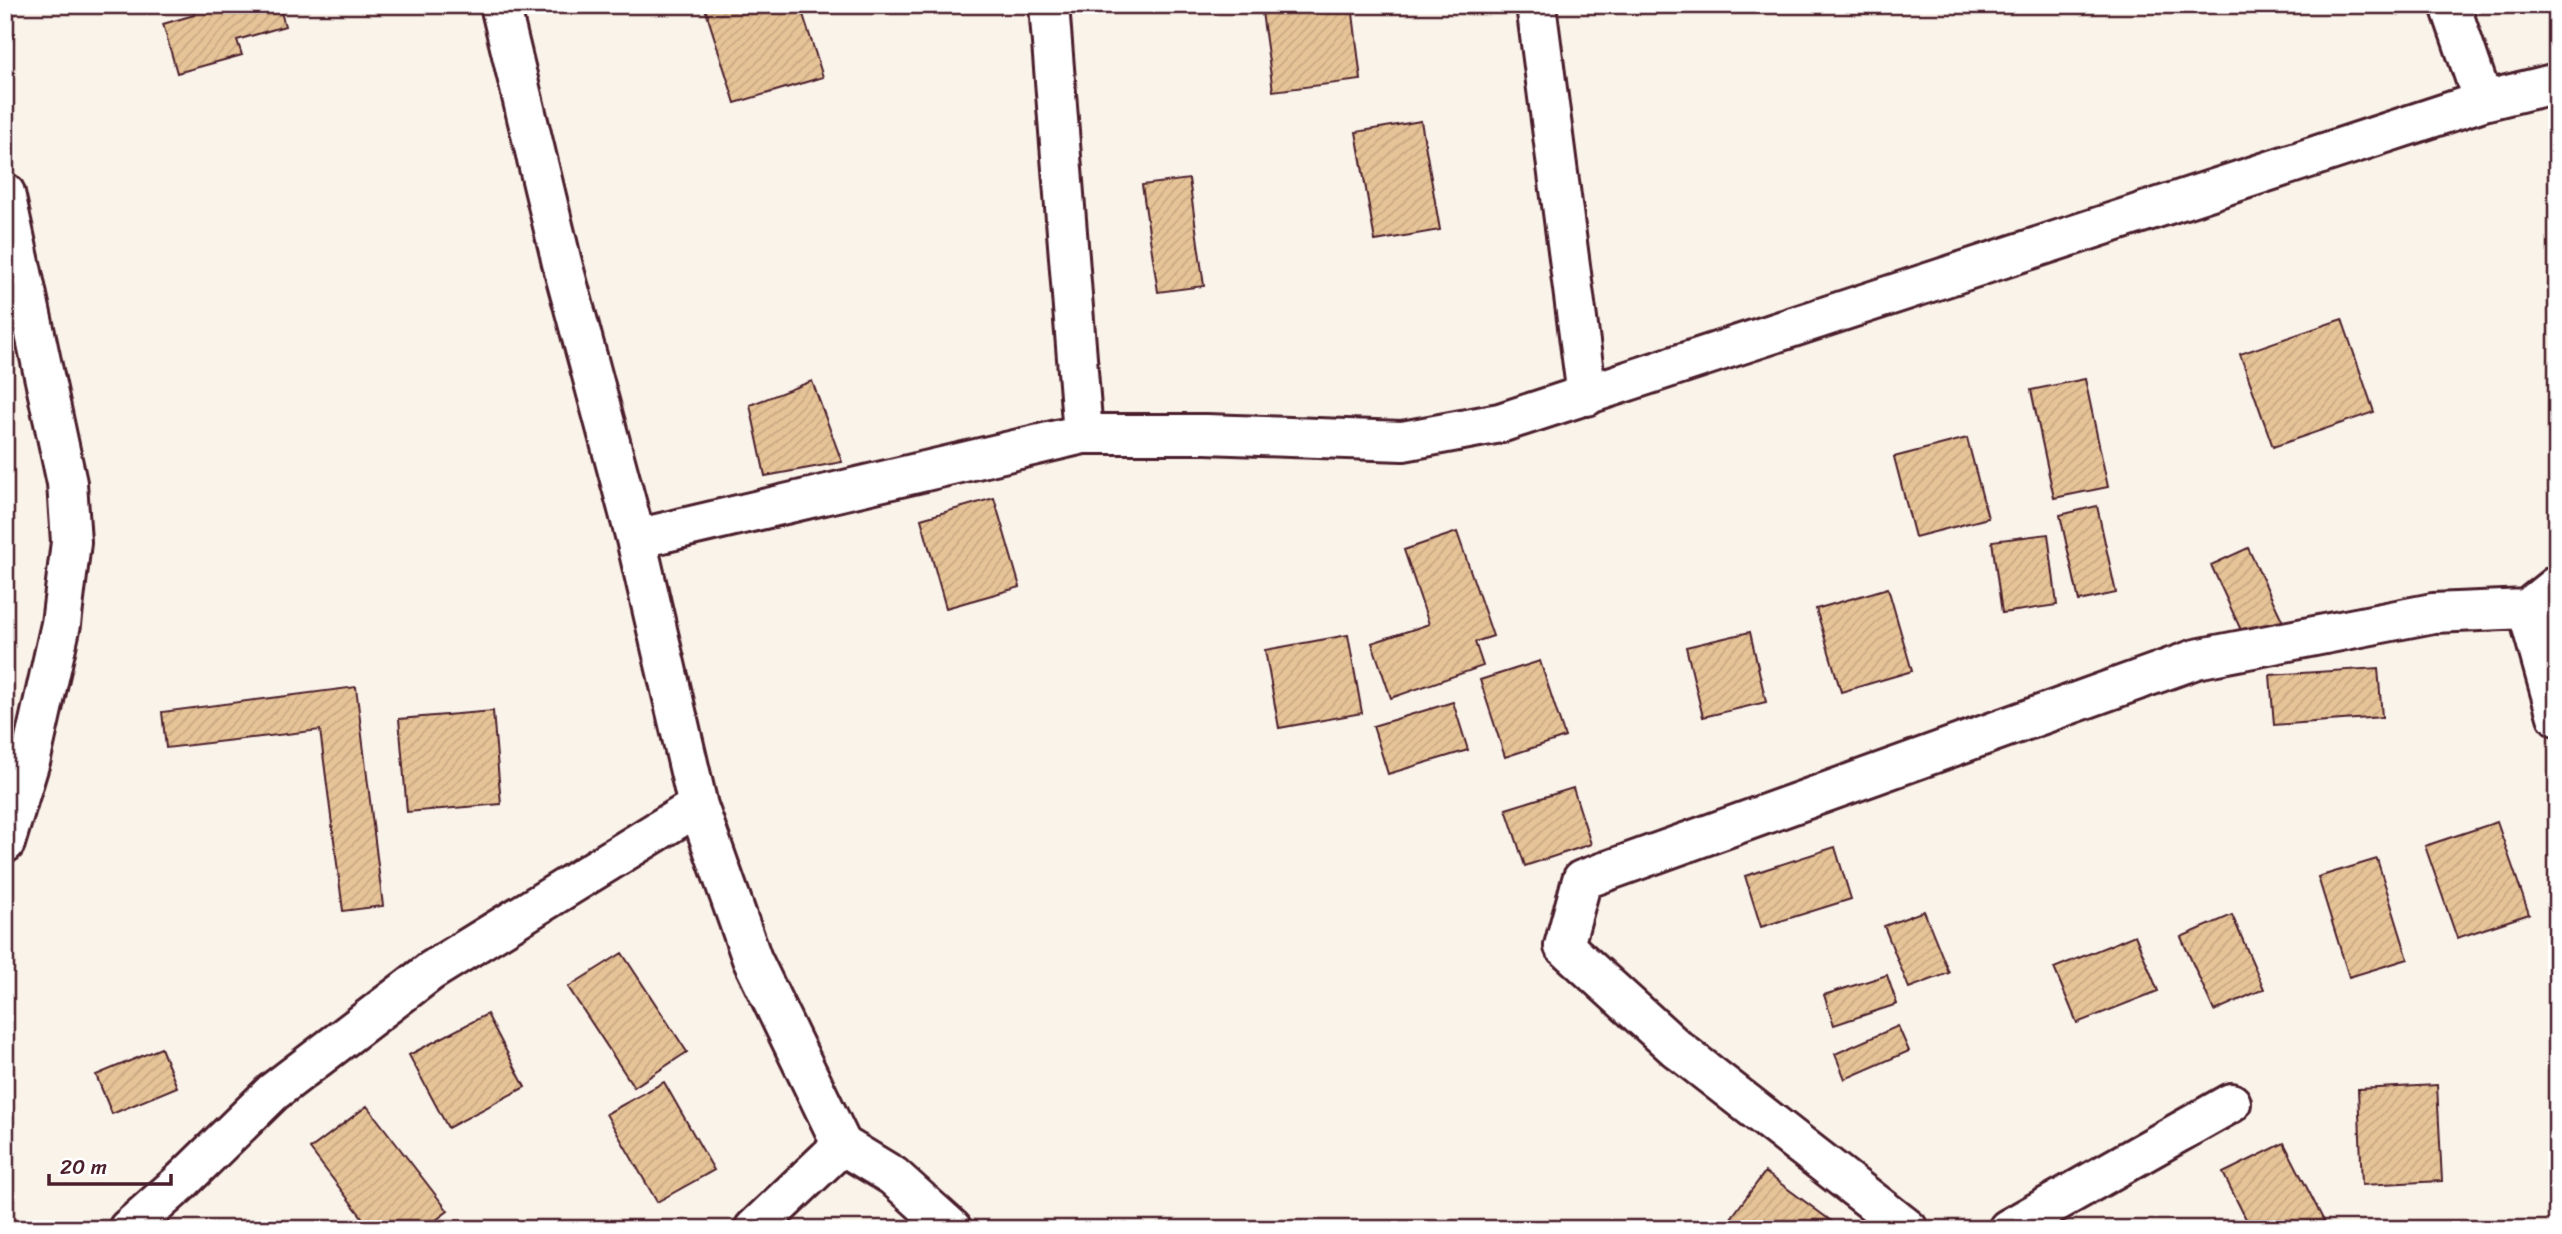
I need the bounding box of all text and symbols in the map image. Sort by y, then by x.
scale bar [49,1143,172,1187]
text: 20 m [60,1148,107,1186]

